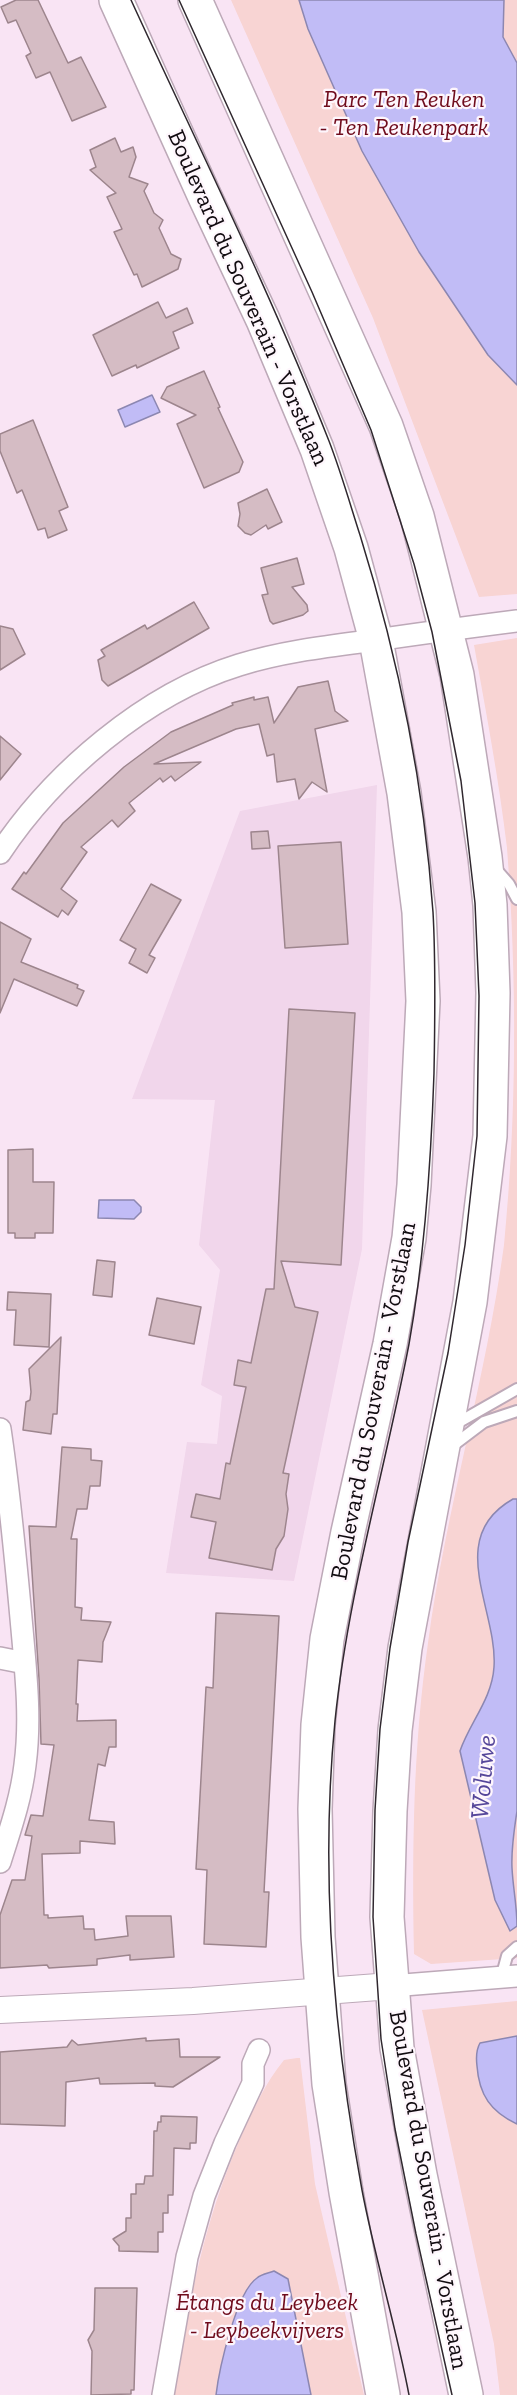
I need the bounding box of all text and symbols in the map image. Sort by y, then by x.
park label: Parc Ten Reuken - Ten Reukenpark [320,86,488,142]
street label: Boulevard du Souverain - Vorstlaan [161,126,335,470]
street label: Boulevard du Souverain - Vorstlaan [325,1220,423,1582]
water label: Woluwe [465,1734,503,1820]
street label: Boulevard du Souverain - Vorstlaan [382,2008,474,2372]
park label: Étangs du Leybeek - Leybeekvijvers [176,2289,358,2345]

